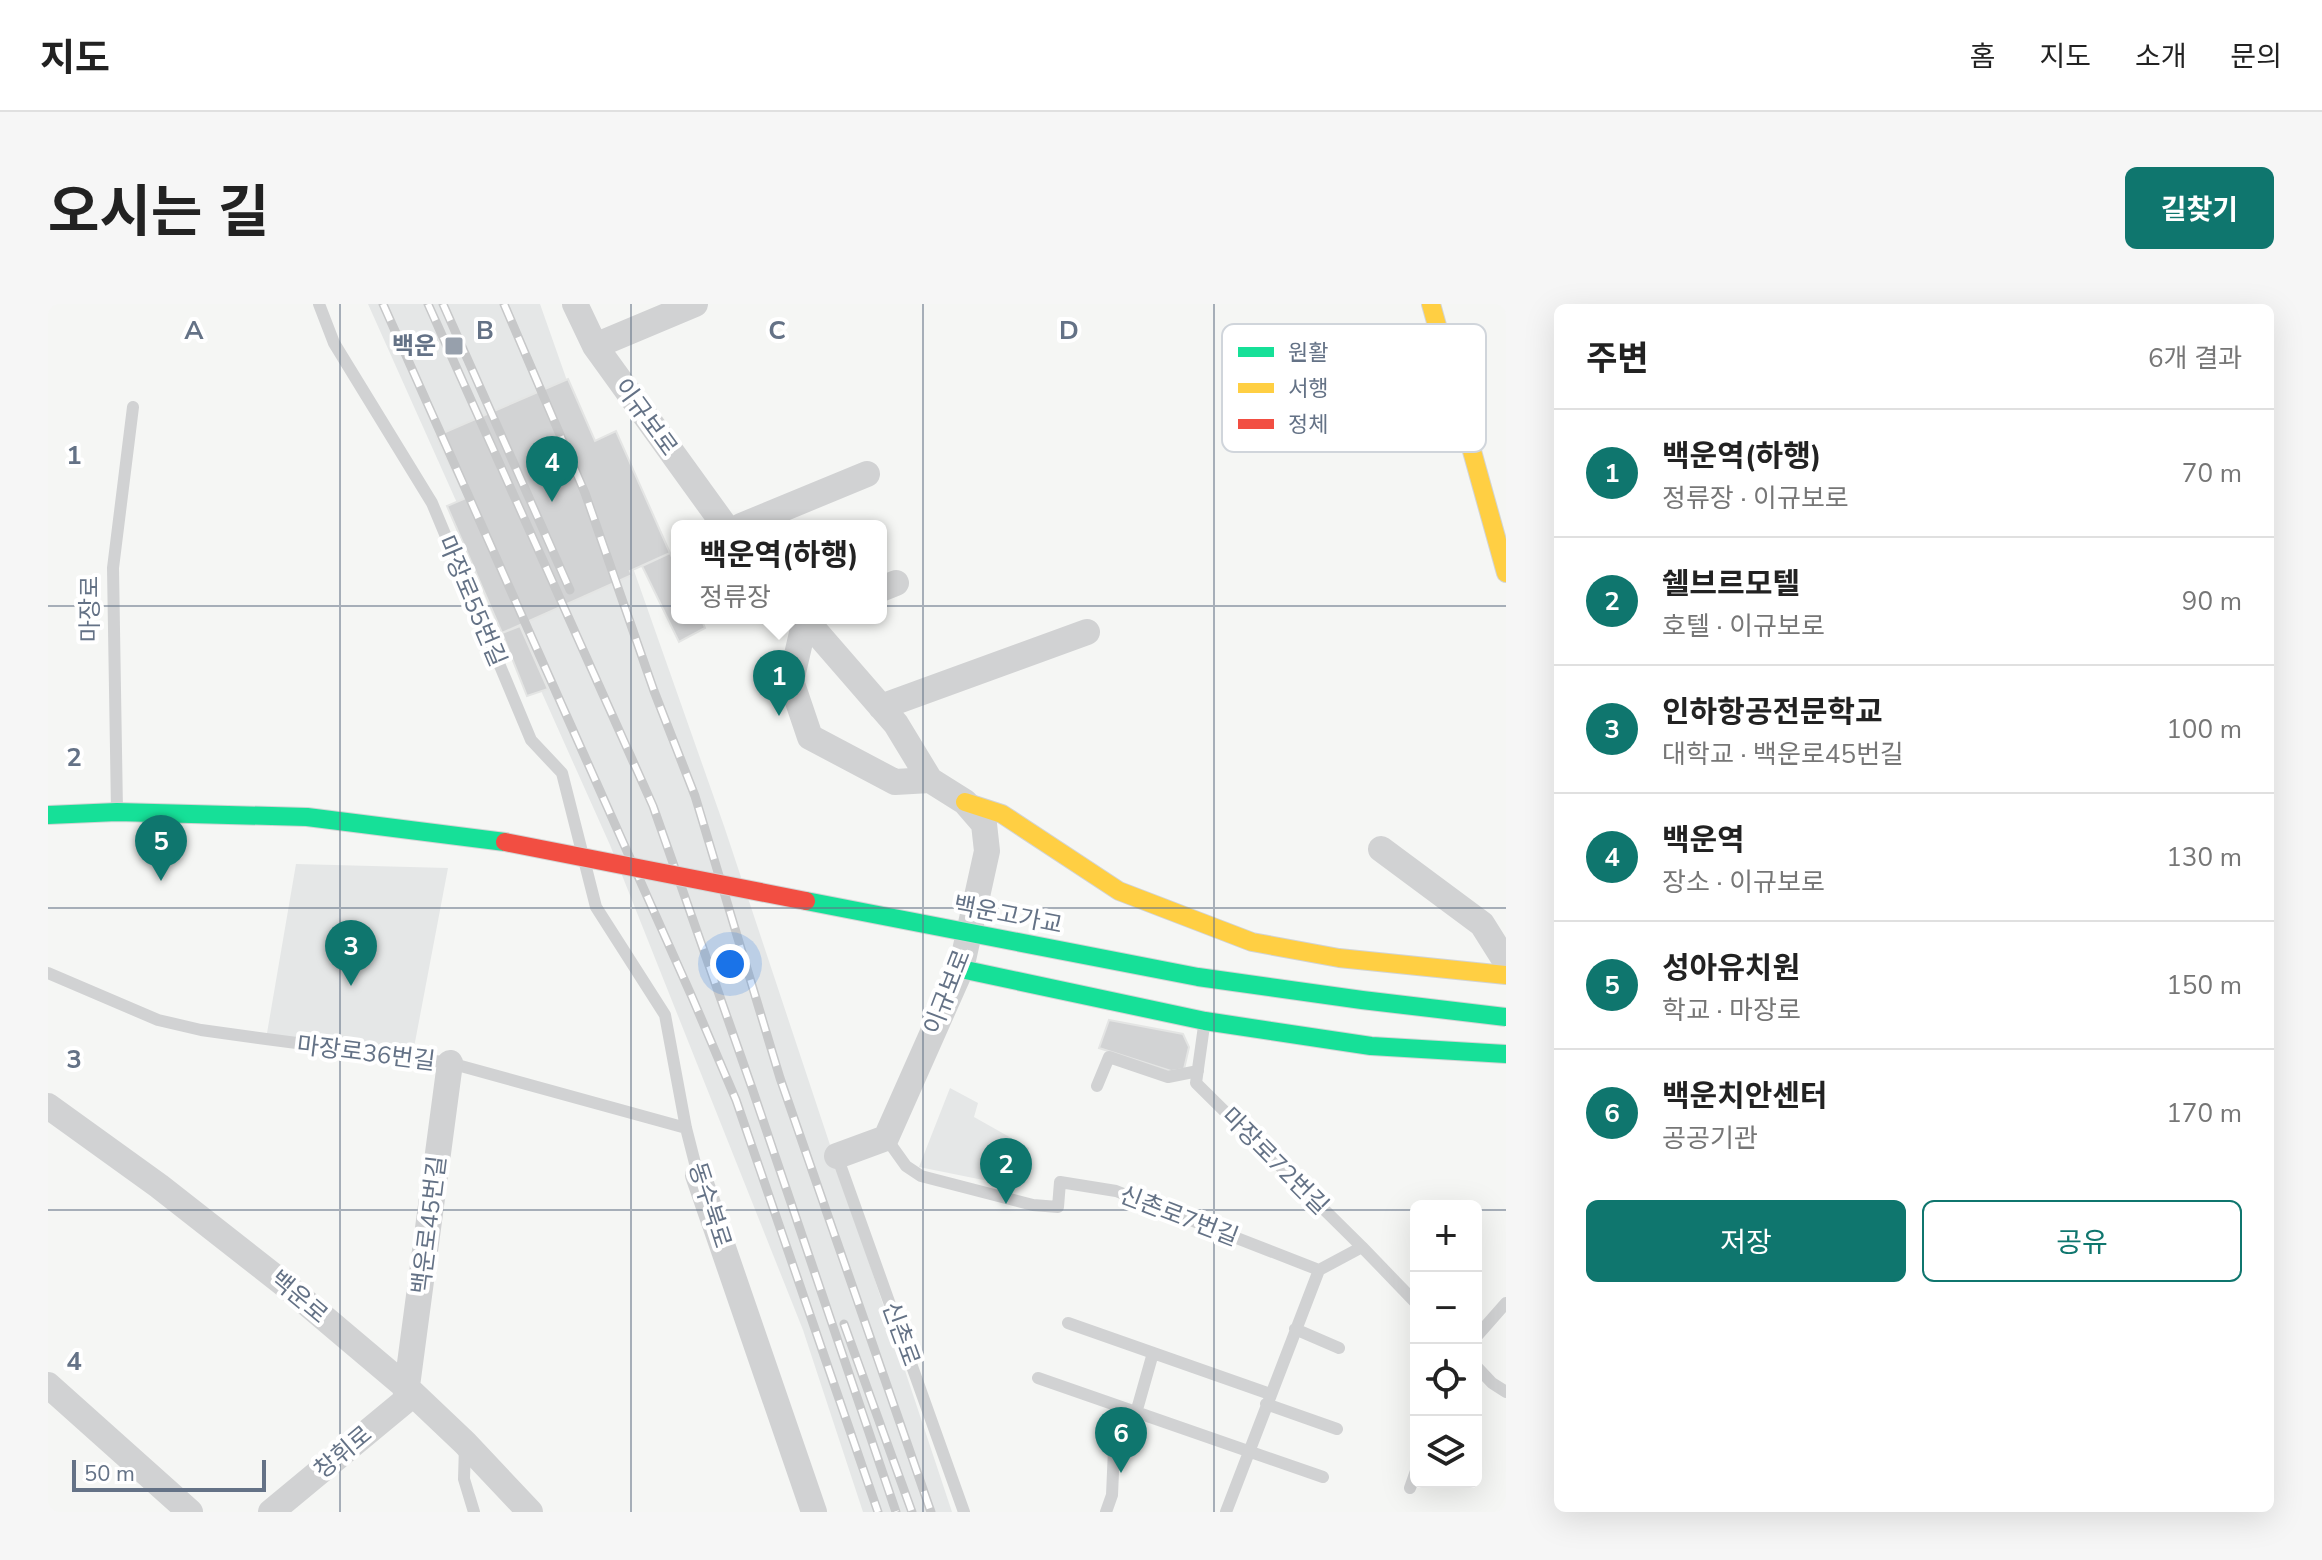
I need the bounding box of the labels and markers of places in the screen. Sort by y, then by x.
place label: 백운 [392,330,436,362]
marker: 백운 [443,335,465,357]
pin: 4 [526,436,578,502]
pin: 1 [753,650,805,716]
pin: 5 [135,815,187,881]
pin: 3 [325,920,377,986]
pin: 2 [980,1138,1032,1204]
pin: 6 [1095,1407,1147,1473]

